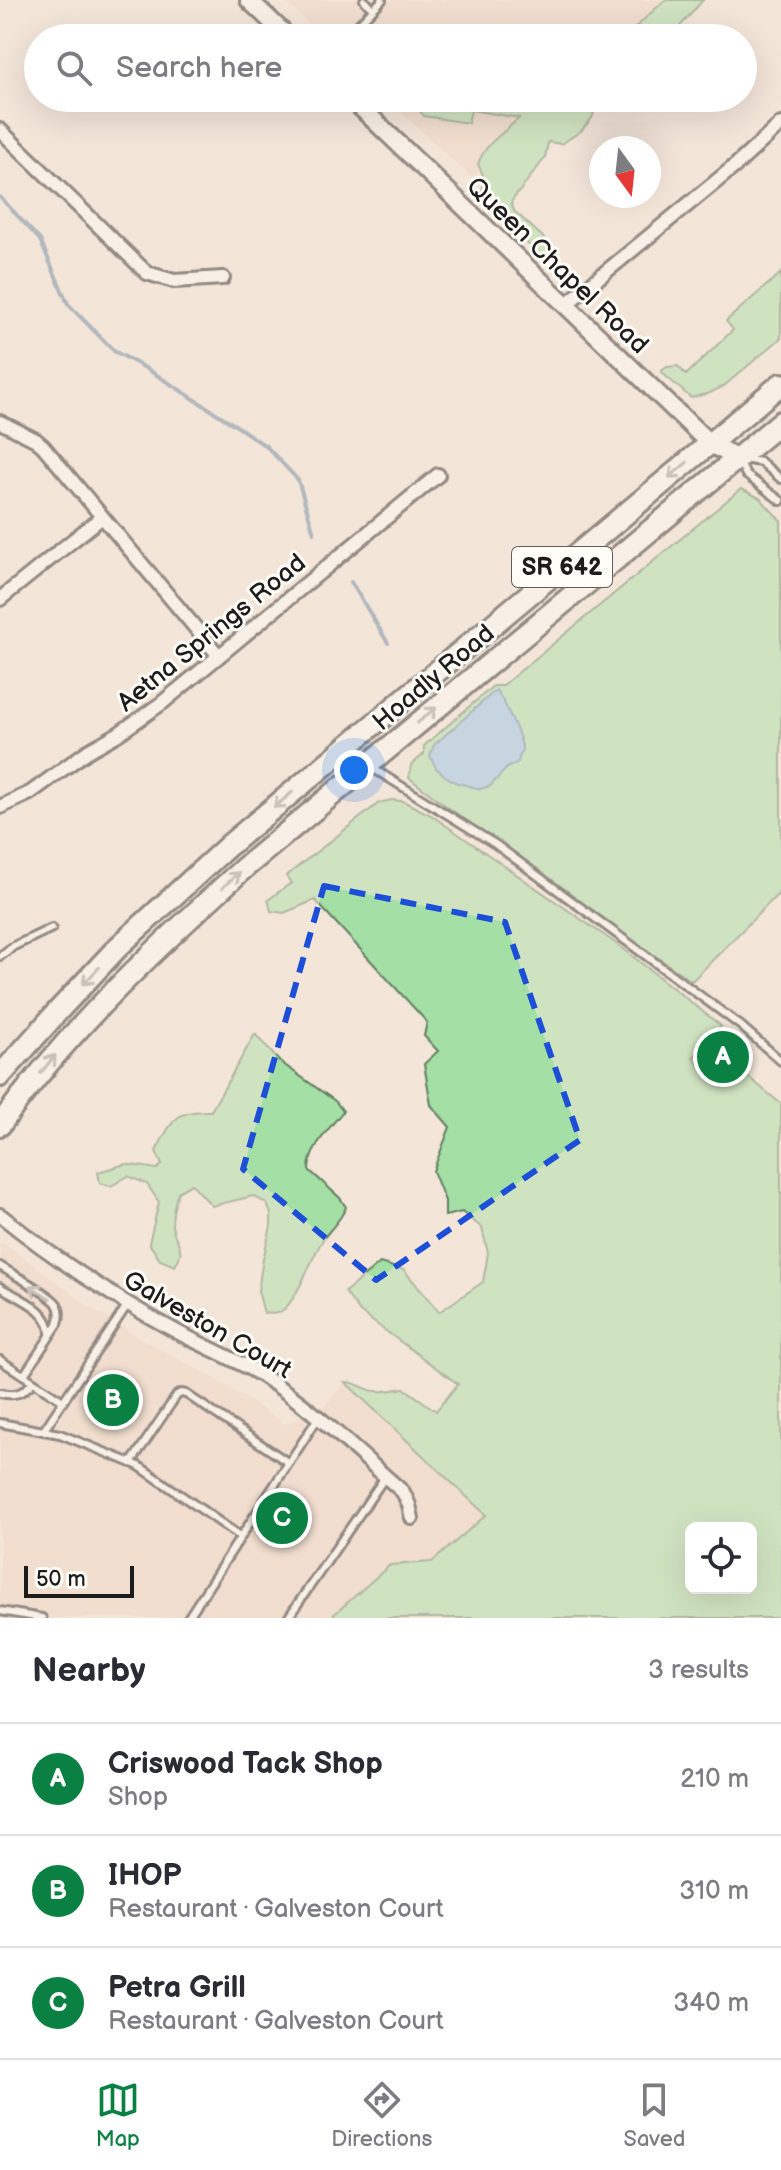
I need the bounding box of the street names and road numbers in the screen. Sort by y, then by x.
street label: Queen Chapel Road [460,171,654,361]
road number: SR 642 [512,547,612,587]
street label: Aetna Springs Road [112,548,312,719]
street label: Hoadly Road [367,618,501,738]
street label: Galveston Court [118,1265,297,1386]

